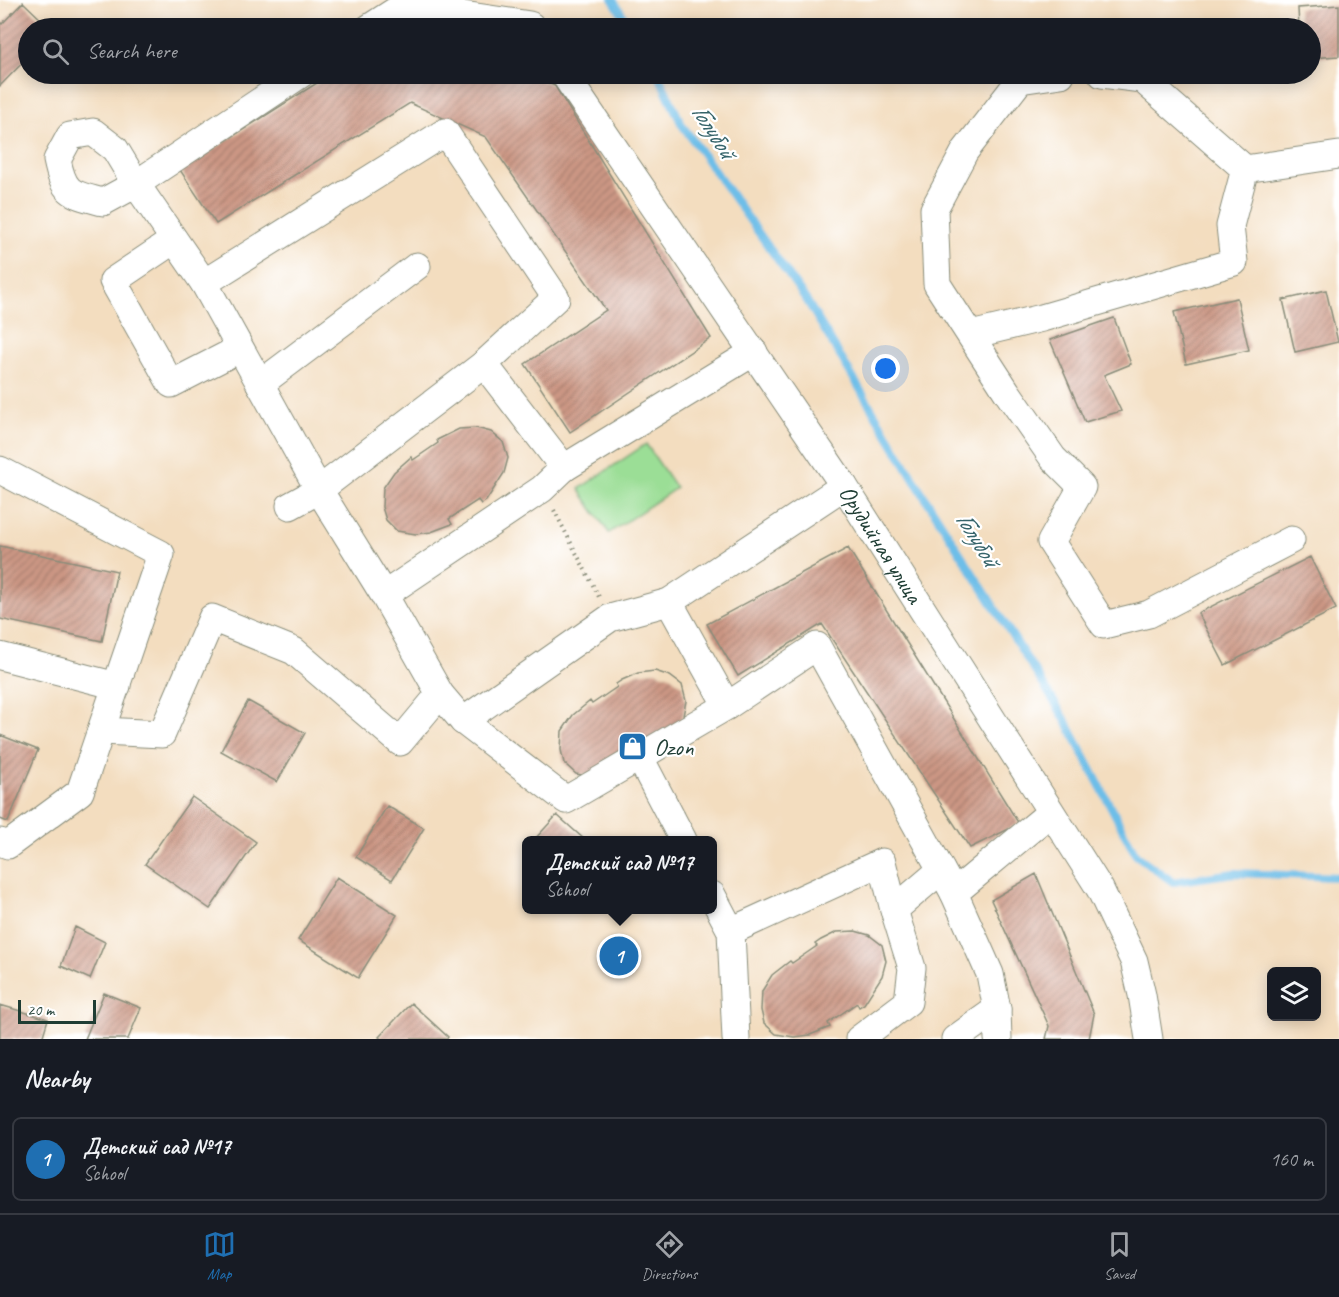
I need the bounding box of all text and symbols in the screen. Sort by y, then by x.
search box [18,18,1321,84]
icon: search [39,35,72,68]
text: Search here [87,37,177,65]
water label: Голубой [684,97,747,169]
your location [871,354,900,383]
street label: Орудийная улица [832,479,930,610]
water label: Голубой [948,505,1010,577]
shop icon: Ozon [617,731,649,763]
place label: Ozon [654,732,694,762]
popup [522,836,717,914]
text: Детский сад №17 [546,849,693,877]
text: School [546,877,589,902]
pin: 1 [600,934,638,978]
map controls [1267,967,1321,1021]
button: layers [1267,967,1321,1021]
scale bar [18,997,96,1024]
text: 20 m [27,1000,54,1020]
text: Nearby [24,1062,89,1095]
text: Детский сад №17 [83,1133,231,1161]
text: 1 [41,1147,50,1172]
text: 160 m [1270,1147,1313,1172]
text: School [83,1161,126,1186]
tab: Map [203,1228,236,1284]
tab: Directions [642,1228,697,1284]
tab: Saved [1103,1228,1136,1284]

